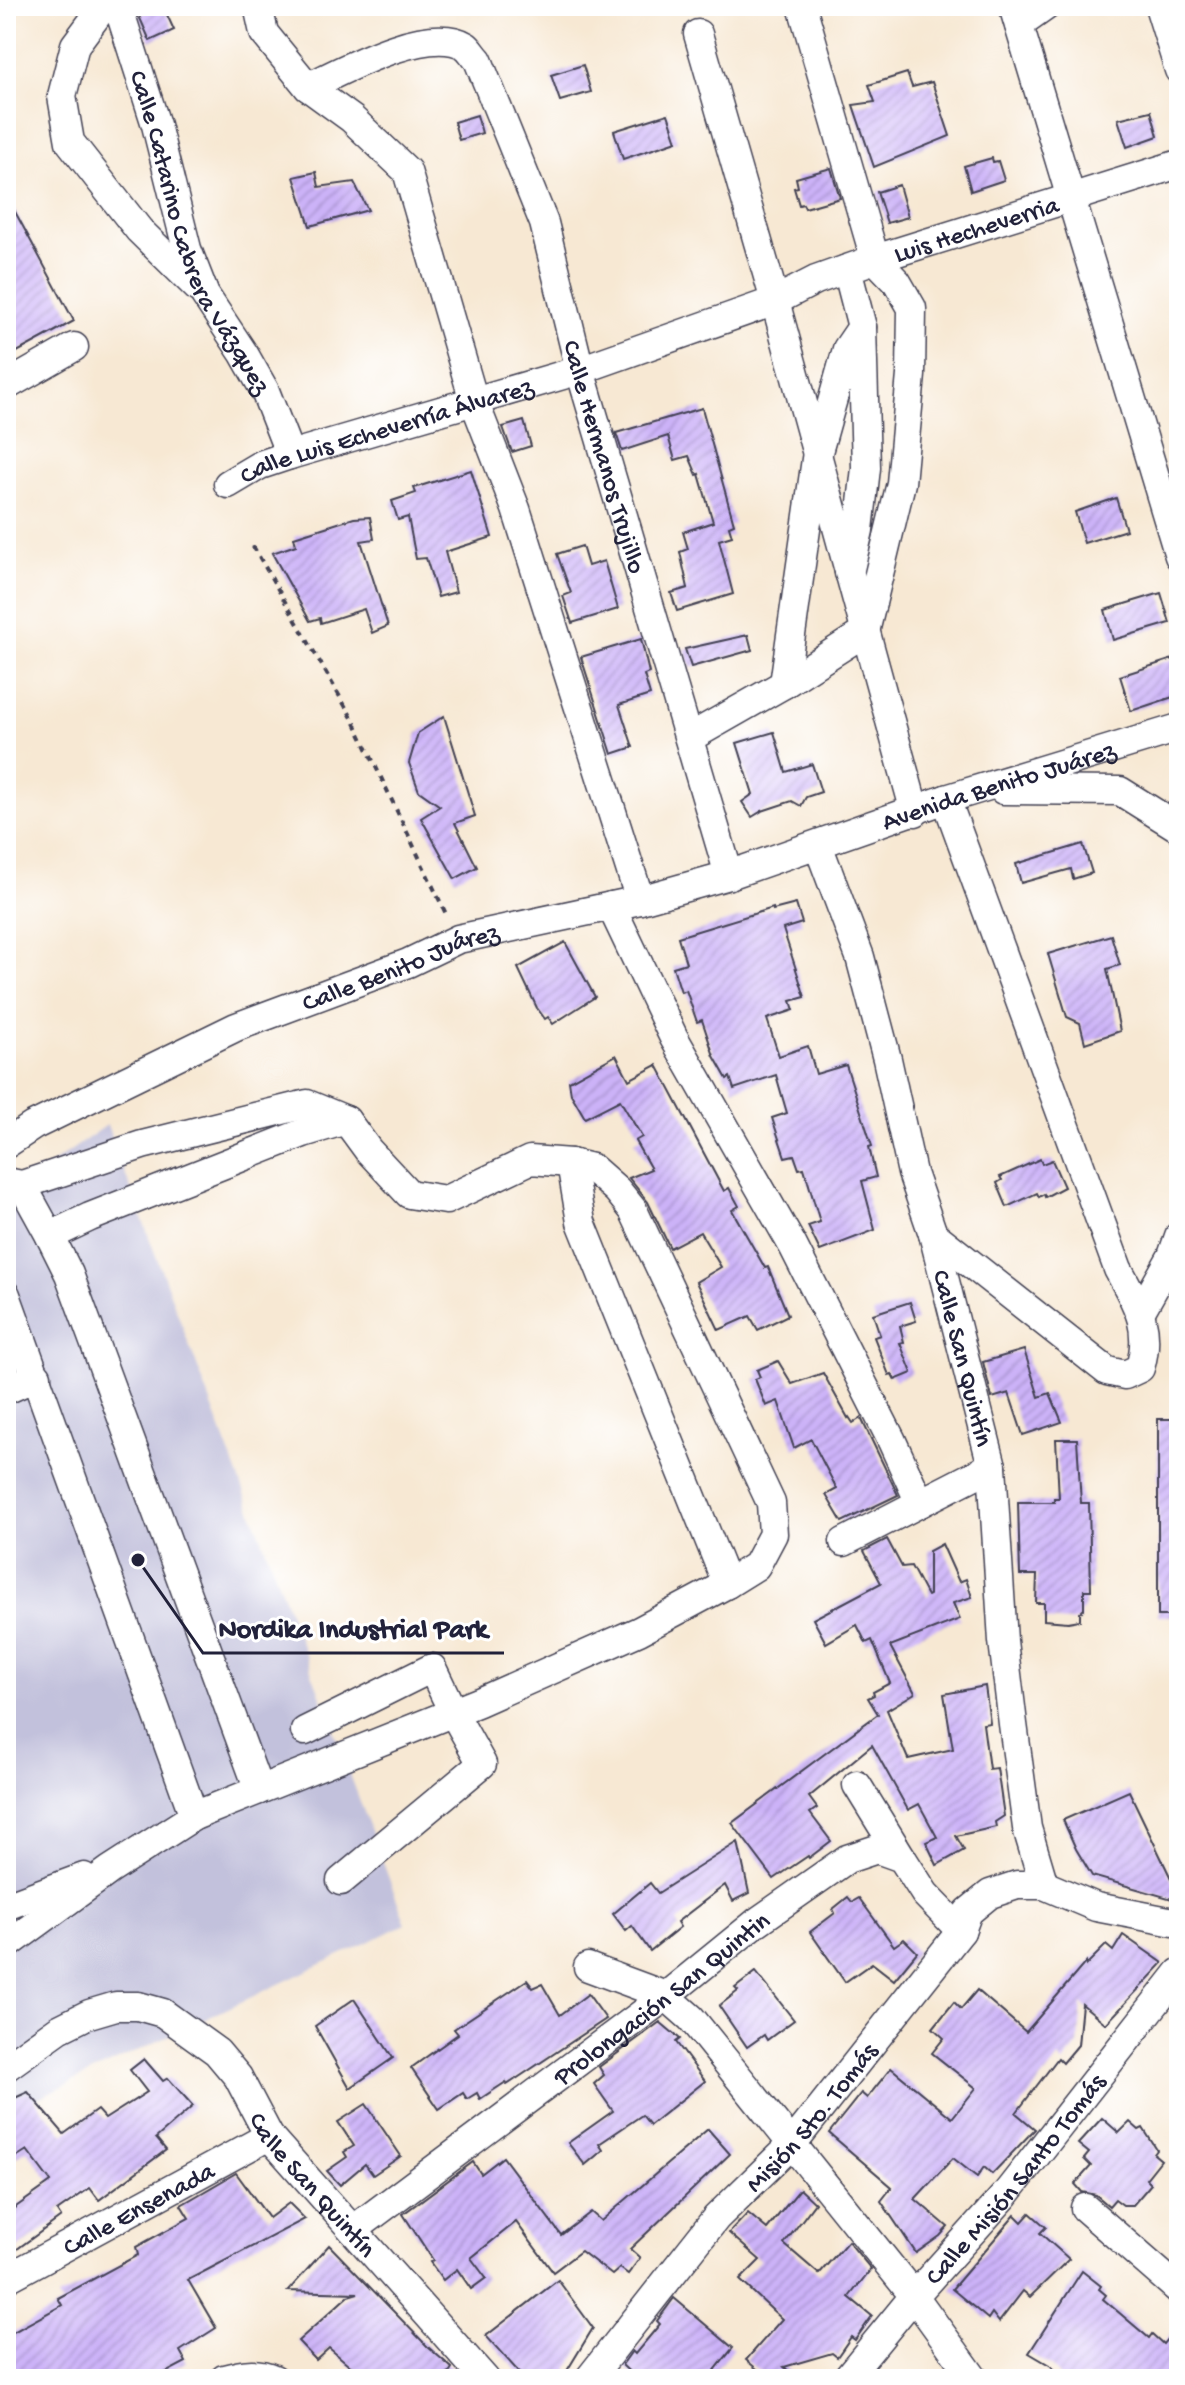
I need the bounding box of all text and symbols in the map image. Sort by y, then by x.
street label: Calle Catarino Cabrera Vázquez [120,68,276,403]
street label: Luis Hecheverria [891,191,1065,272]
street label: Calle Hermanos Trujillo [553,338,650,578]
street label: Calle Luis Echeverría Álvarez [235,373,539,493]
street label: Avenida Benito Juárez [879,737,1122,840]
street label: Calle Benito Juárez [299,919,504,1021]
street label: Calle San Quintín [923,1267,998,1451]
callout: Nordika Industrial Park [203,1601,504,1653]
text: Nordika Industrial Park [219,1615,491,1648]
street label: Prolongación San Quintin [548,1906,778,2095]
street label: Misión Sto. Tomás [741,2037,887,2201]
street label: Calle Misión Santo Tomás [920,2068,1115,2293]
street label: Calle San Quintín [240,2109,381,2266]
street label: Calle Ensenada [59,2157,222,2265]

